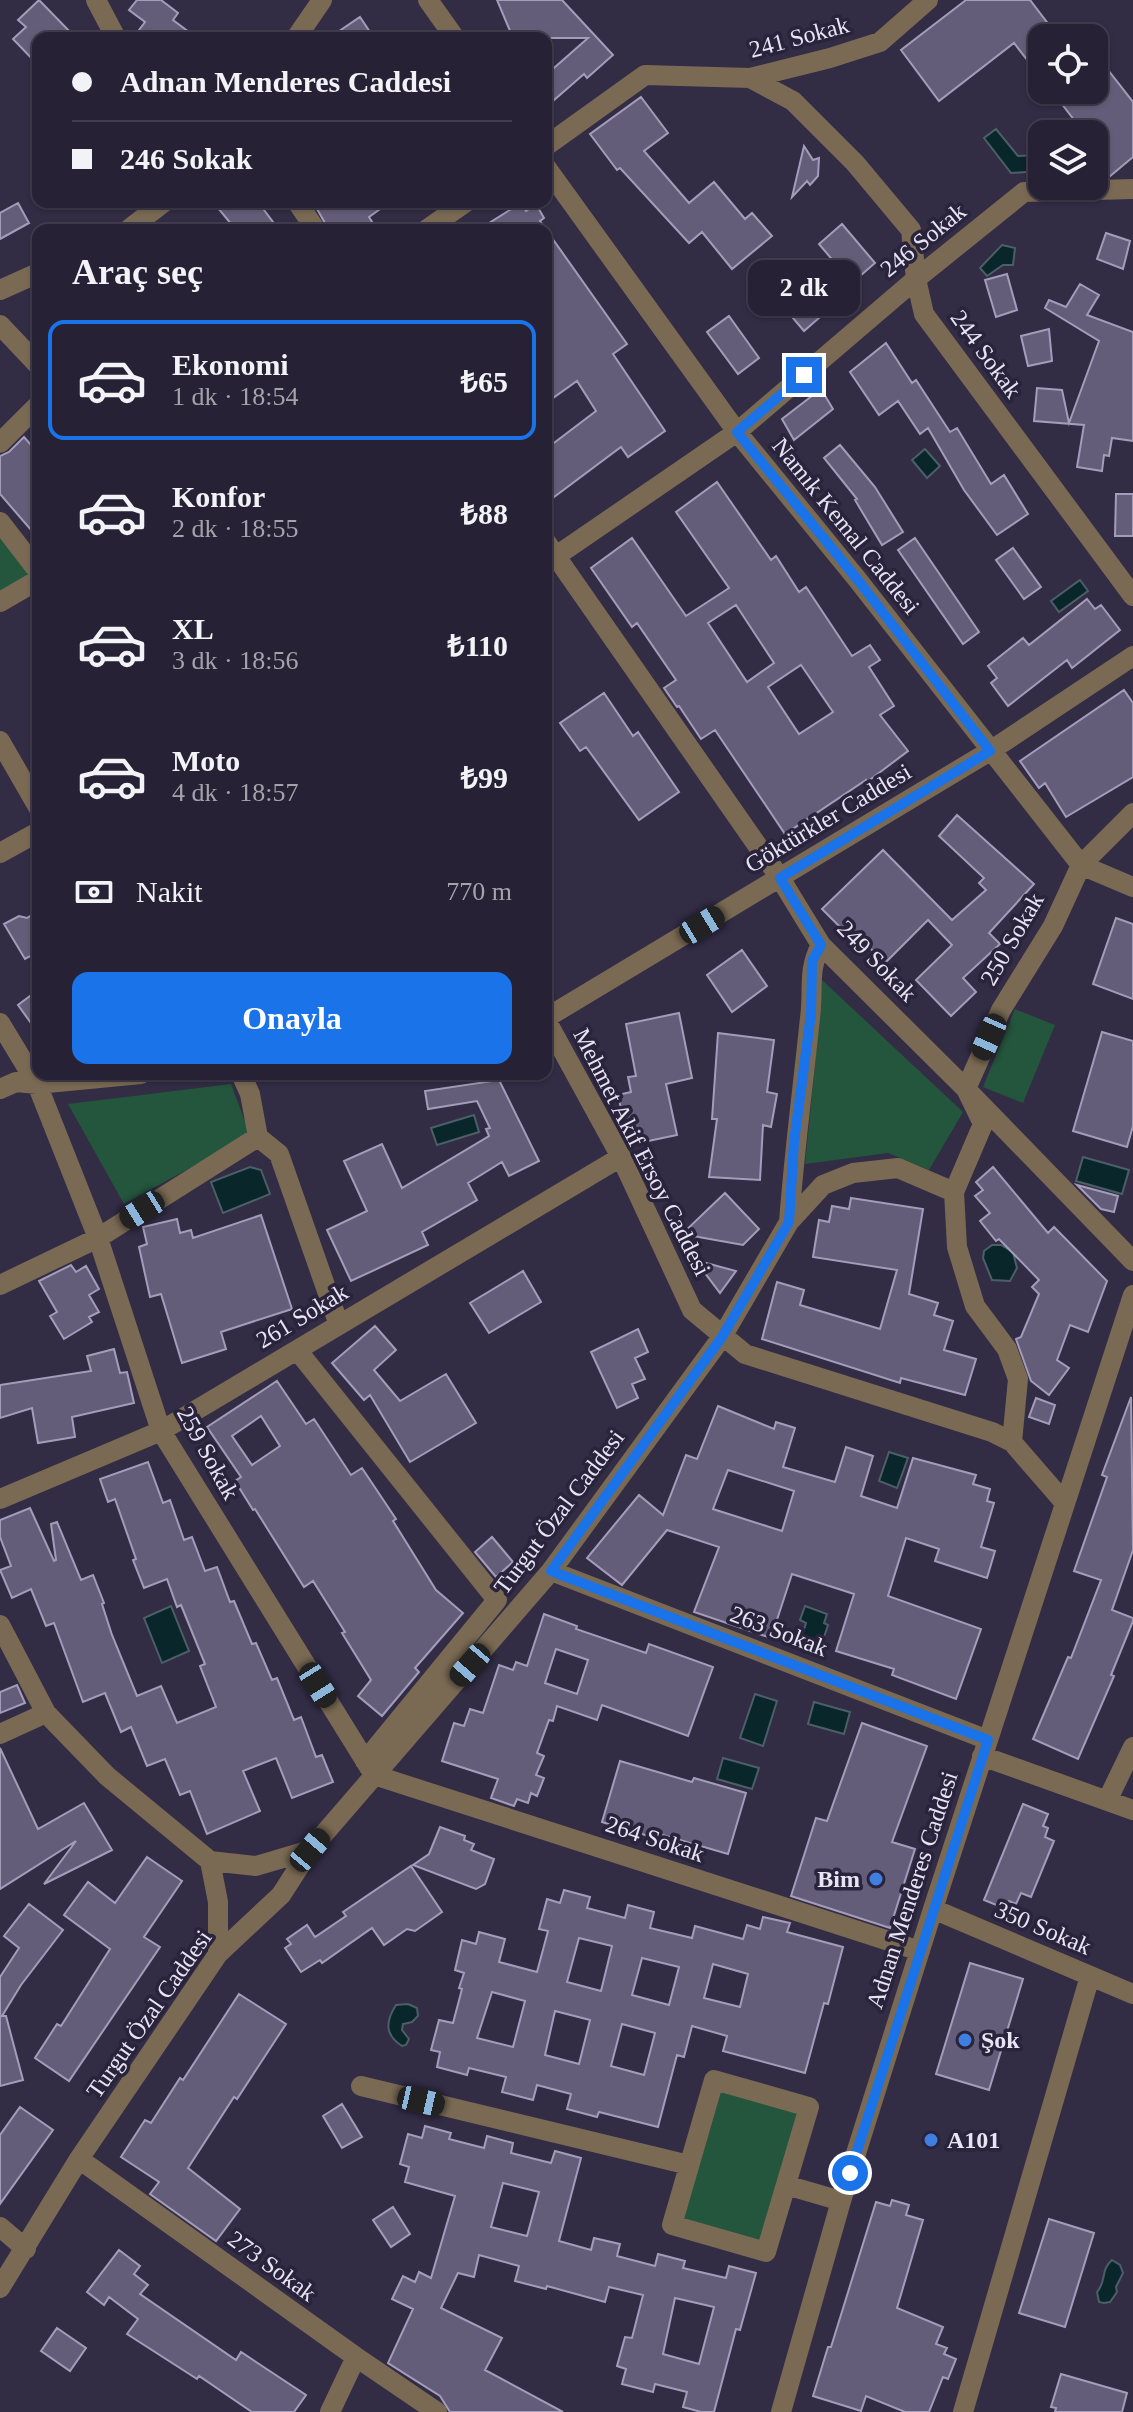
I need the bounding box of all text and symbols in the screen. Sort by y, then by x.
street label: 241 Sokak [746,11,852,63]
map controls [1028,24,1108,200]
button: locate [1028,24,1108,104]
text: Adnan Menderes Caddesi [120,65,451,98]
button: layers [1028,120,1108,200]
text: 246 Sokak [120,142,253,175]
street label: 246 Sokak [875,198,971,282]
text: Araç seç [72,252,203,292]
callout: 2 dk [748,259,860,315]
text: 2 dk [780,273,828,302]
street label: 244 Sokak [946,305,1026,403]
icon: car [76,344,148,416]
text: Ekonomi [172,348,289,381]
route end [786,357,822,393]
text: ₺65 [461,365,508,398]
text: 1 dk · 18:54 [172,382,298,411]
street label: Namık Kemal Caddesi [767,433,925,619]
icon: car [76,476,148,548]
text: Konfor [172,480,265,513]
text: ₺88 [461,497,508,530]
text: 2 dk · 18:55 [172,514,298,543]
icon: car [76,608,148,680]
text: XL [172,612,214,645]
text: ₺110 [447,629,508,662]
text: 3 dk · 18:56 [172,646,298,675]
icon: car [76,740,148,812]
text: Moto [172,744,240,777]
street label: Göktürkler Caddesi [740,758,916,878]
text: ₺99 [461,761,508,794]
text: 4 dk · 18:57 [172,778,298,807]
icon: cash [72,870,116,914]
text: Nakit [136,875,203,908]
text: 770 m [446,877,512,906]
street label: 250 Sokak [975,888,1049,990]
car [675,902,729,948]
street label: 249 Sokak [832,915,922,1007]
button: Onayla [72,972,512,1064]
car [968,1010,1010,1064]
street label: Mehmet Akif Ersoy Caddesi [568,1024,716,1280]
car [115,1187,169,1233]
street label: 261 Sokak [252,1279,352,1353]
street label: 259 Sokak [172,1402,244,1504]
street label: Turgut Özal Caddesi [489,1425,629,1599]
street label: 263 Sokak [727,1601,831,1661]
car [445,1639,495,1691]
car [295,1658,341,1712]
street label: Adnan Menderes Caddesi [861,1768,963,2012]
street label: 264 Sokak [602,1811,708,1867]
car [285,1824,335,1876]
place label: Bim [817,1866,860,1892]
marker: Bim [867,1870,885,1888]
street label: 350 Sokak [991,1896,1095,1960]
street label: Turgut Özal Caddesi [81,1925,217,2103]
place label: Şok [981,2027,1020,2053]
marker: Şok [956,2031,974,2049]
car [395,2084,447,2118]
place label: A101 [947,2127,1000,2153]
marker: A101 [922,2131,940,2149]
route start [832,2155,868,2191]
street label: 273 Sokak [223,2226,321,2306]

